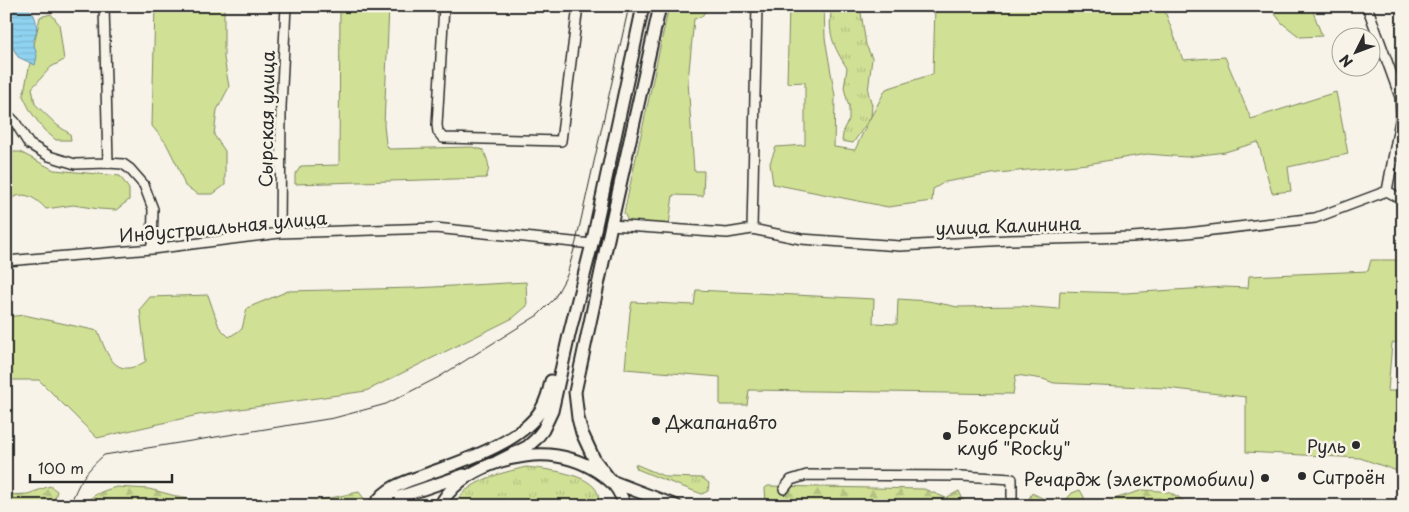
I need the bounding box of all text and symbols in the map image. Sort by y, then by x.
north arrow [1332,28,1382,78]
street label: Сырская улица [251,50,281,188]
text: N [1334,50,1357,72]
street label: Индустриальная улица [118,203,329,249]
street label: улица Калинина [935,209,1082,241]
place label: Джапанавто [665,408,777,435]
place label: Боксерский клуб "Rocky" [957,413,1071,461]
marker: Джапанавто [650,415,662,427]
marker: Боксерский клуб "Rocky" [941,430,953,442]
place label: Руль [1307,432,1346,459]
marker: Руль [1350,439,1362,451]
scale bar [30,452,172,484]
text: 100 m [38,456,84,479]
place label: Ситроён [1312,463,1385,490]
place label: Речардж (электромобили) [1023,465,1255,492]
marker: Ситроён [1296,470,1308,482]
marker: Речардж (электромобили) [1259,472,1271,484]

